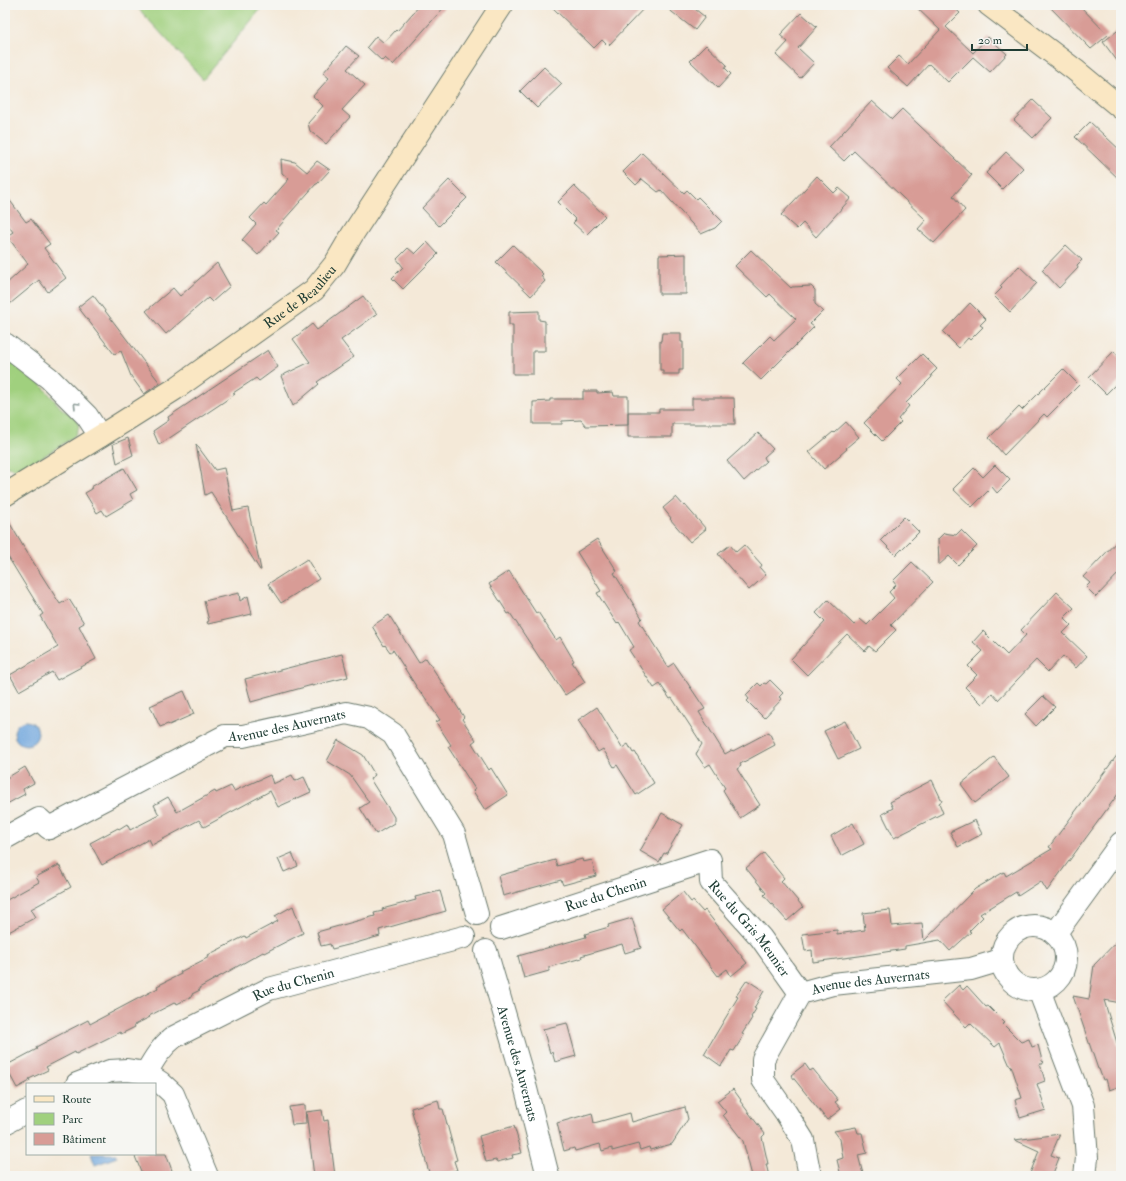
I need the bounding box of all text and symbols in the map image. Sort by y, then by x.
scale bar [972,26,1027,52]
text: 20 m [978,33,1003,48]
street label: Rue de Beaulieu [260,262,340,332]
one-way arrow [73,402,81,410]
street label: Avenue des Auvernats [227,705,347,745]
street label: Rue du Chenin [563,873,649,916]
street label: Rue du Gris Meunier [704,877,794,981]
street label: Rue du Chenin [250,964,336,1005]
street label: Avenue des Auvernats [808,966,931,999]
street label: Avenue des Auvernats [493,1003,542,1123]
legend [26,1083,156,1155]
text: Route [62,1092,91,1107]
text: Parc [62,1112,83,1127]
text: Bâtiment [62,1132,106,1147]

